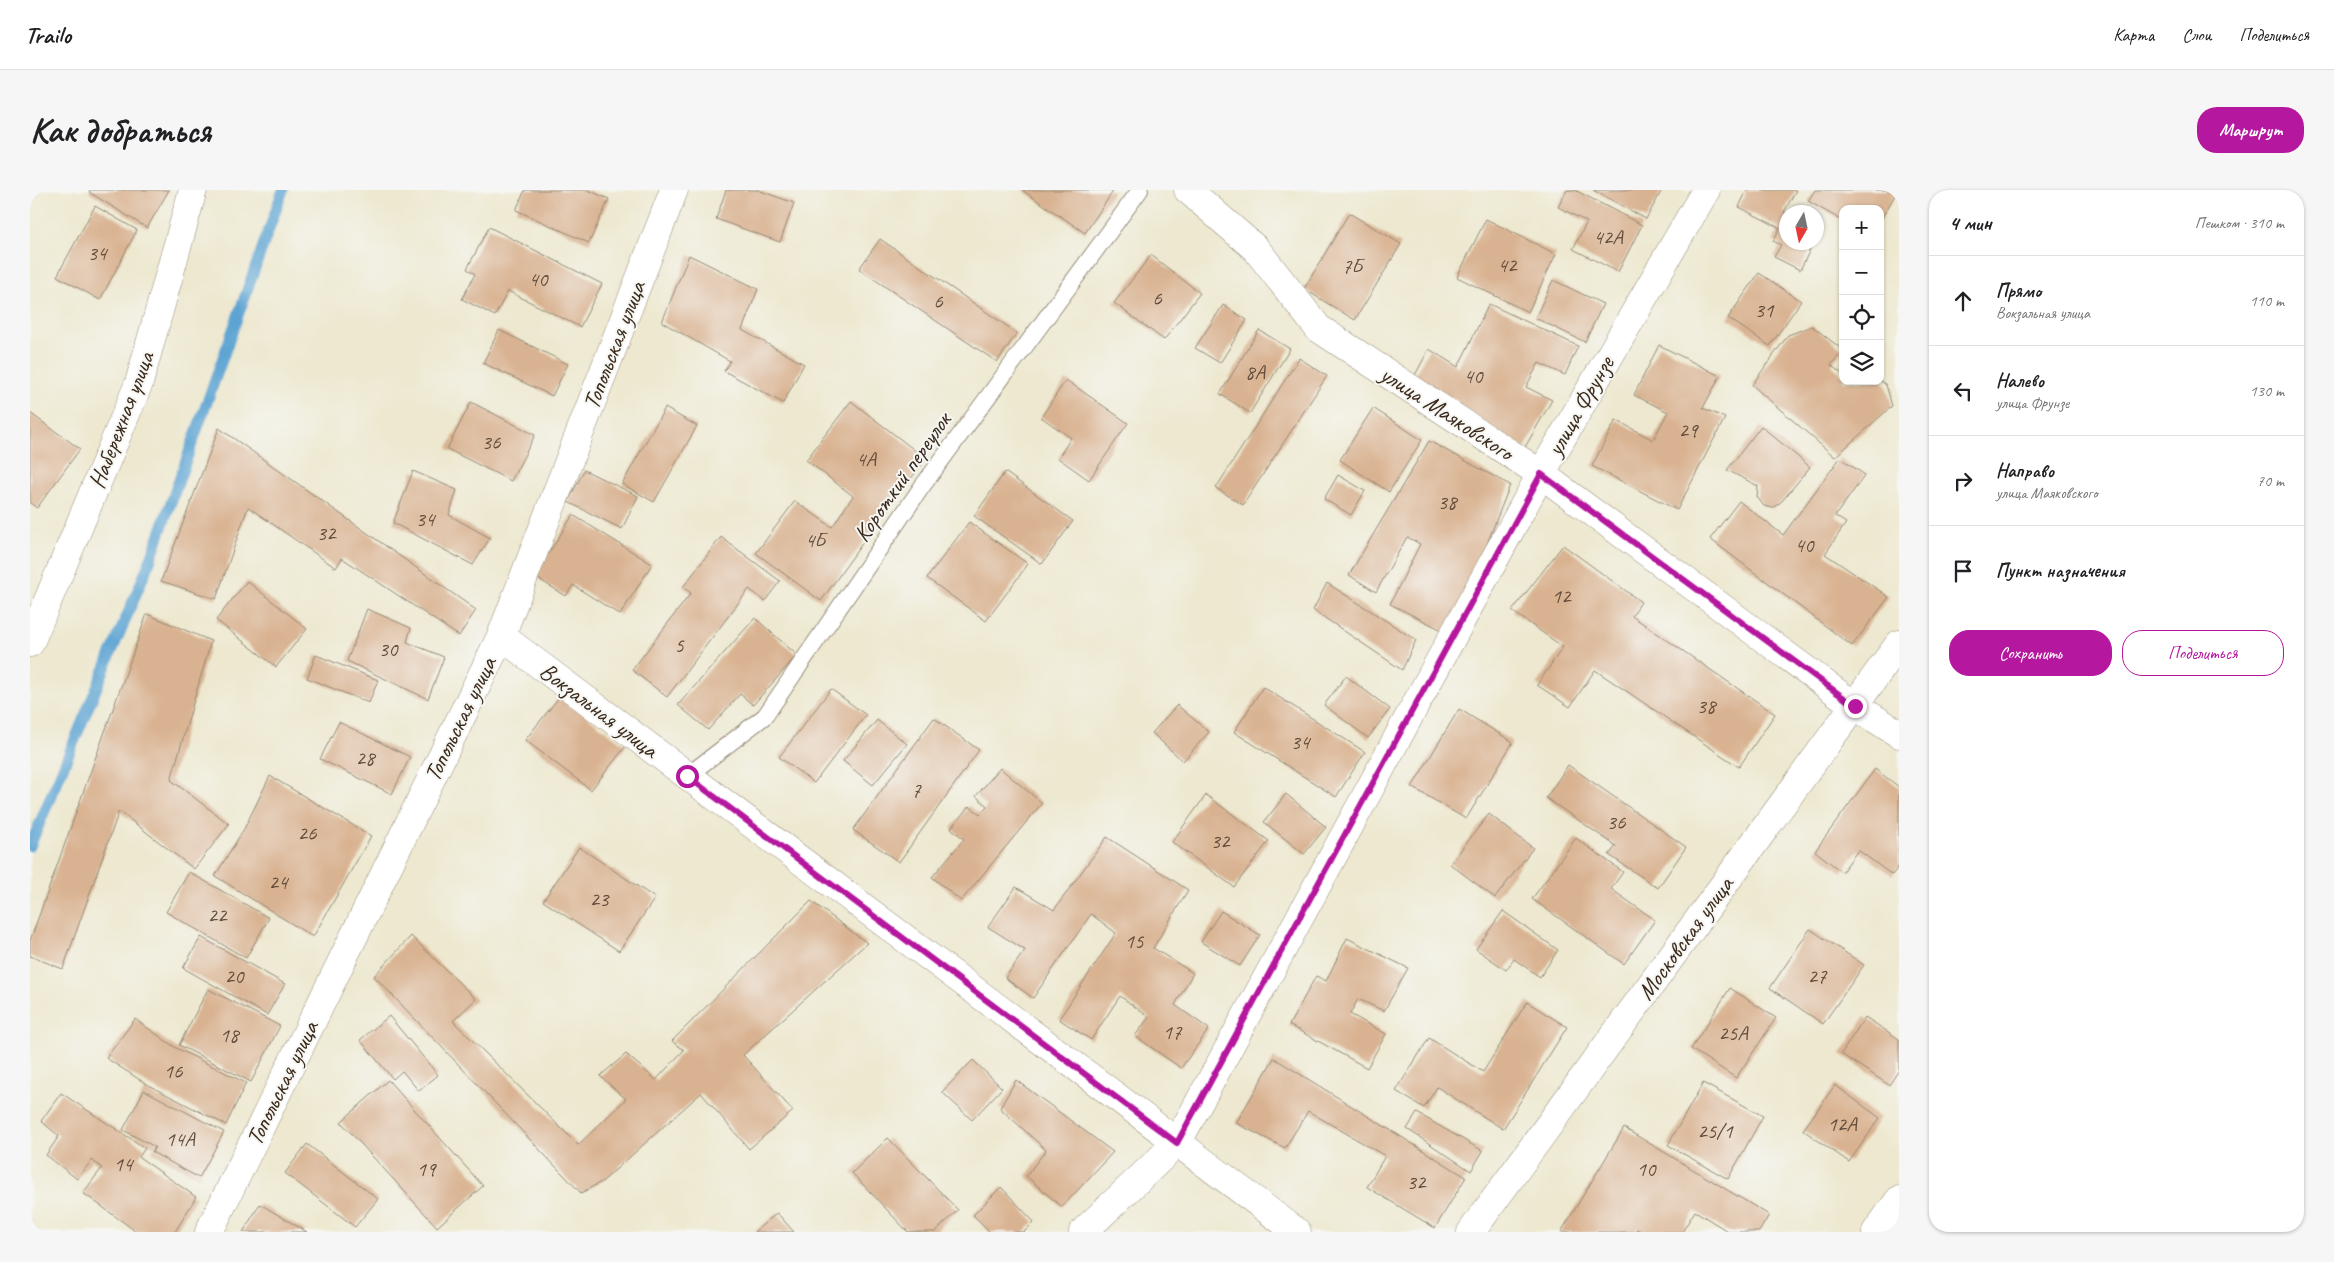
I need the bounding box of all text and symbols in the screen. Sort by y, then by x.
text: Trailo [25,20,71,50]
text: Карта [2113,24,2154,46]
text: Слои [2182,24,2211,46]
text: Поделиться [2239,24,2309,46]
button: Маршрут [2197,107,2304,153]
text: Как добраться [30,108,211,153]
north arrow [1779,205,1824,250]
map controls [1839,205,1884,385]
button: + [1839,205,1884,250]
text: 4 мин [1949,210,1992,236]
text: Пешком · 310 m [2195,213,2284,233]
house number: 42А [1593,224,1624,250]
house number: 34 [88,240,109,266]
button: − [1839,250,1884,295]
house number: 42 [1498,252,1518,278]
house number: 7Б [1342,253,1365,279]
house number: 40 [529,266,549,292]
street label: Топольская улица [576,275,653,413]
text: Прямо [1996,279,2041,303]
house number: 6 [1152,285,1162,311]
icon: ahead [1949,287,1977,315]
house number: 6 [933,288,943,314]
text: 110 m [2250,291,2284,311]
button: locate [1839,295,1884,340]
house number: 31 [1755,297,1775,323]
text: Вокзальная улица [1996,303,2090,323]
button: layers [1839,340,1884,385]
street label: Набережная улица [81,346,161,493]
street label: улица Фрунзе [1539,349,1622,463]
street label: улица Маяковского [1373,358,1521,468]
house number: 8А [1245,359,1266,385]
house number: 40 [1464,363,1484,389]
text: Налево [1996,369,2044,393]
icon: left [1949,377,1977,405]
text: 130 m [2250,381,2284,401]
text: улица Фрунзе [1996,393,2069,413]
street label: Короткий переулок [846,405,959,547]
house number: 29 [1679,417,1699,443]
house number: 36 [482,429,501,455]
house number: 4А [856,446,877,472]
text: Направо [1996,459,2054,483]
icon: right [1949,467,1977,495]
text: 70 m [2257,471,2284,491]
text: улица Маяковского [1996,483,2098,503]
house number: 38 [1438,489,1459,515]
house number: 34 [416,506,437,532]
house number: 32 [317,520,337,546]
house number: 4Б [805,527,828,553]
house number: 40 [1795,532,1815,558]
icon: arrive [1949,557,1977,585]
text: Пункт назначения [1996,559,2125,583]
house number: 12 [1552,583,1572,609]
button: Сохранить [1949,630,2112,676]
button: Поделиться [2122,630,2284,676]
house number: 5 [674,632,685,658]
house number: 30 [379,636,399,662]
street label: Топольская улица [417,651,504,786]
street label: Вокзальная улица [534,656,665,765]
house number: 38 [1697,693,1718,719]
route end [1844,695,1867,718]
house number: 34 [1291,729,1312,755]
house number: 28 [356,745,377,771]
route start [676,765,699,788]
house number: 7 [911,777,922,803]
house number: 36 [1607,809,1626,835]
house number: 26 [298,820,317,846]
house number: 32 [1211,828,1231,854]
house number: 24 [269,869,290,895]
street label: Московская улица [1630,869,1741,1006]
house number: 23 [590,886,610,912]
house number: 22 [208,902,228,928]
house number: 15 [1125,928,1145,954]
house number: 20 [225,963,245,989]
house number: 27 [1808,963,1828,989]
street label: Топольская улица [239,1015,326,1150]
house number: 17 [1163,1019,1183,1045]
house number: 25А [1718,1020,1749,1046]
house number: 18 [220,1022,241,1048]
house number: 16 [164,1058,183,1084]
house number: 12А [1827,1111,1858,1137]
house number: 25/1 [1697,1118,1734,1144]
house number: 14А [165,1126,196,1152]
house number: 14 [114,1151,135,1177]
house number: 19 [417,1156,437,1182]
house number: 10 [1637,1156,1657,1182]
house number: 32 [1407,1169,1427,1195]

